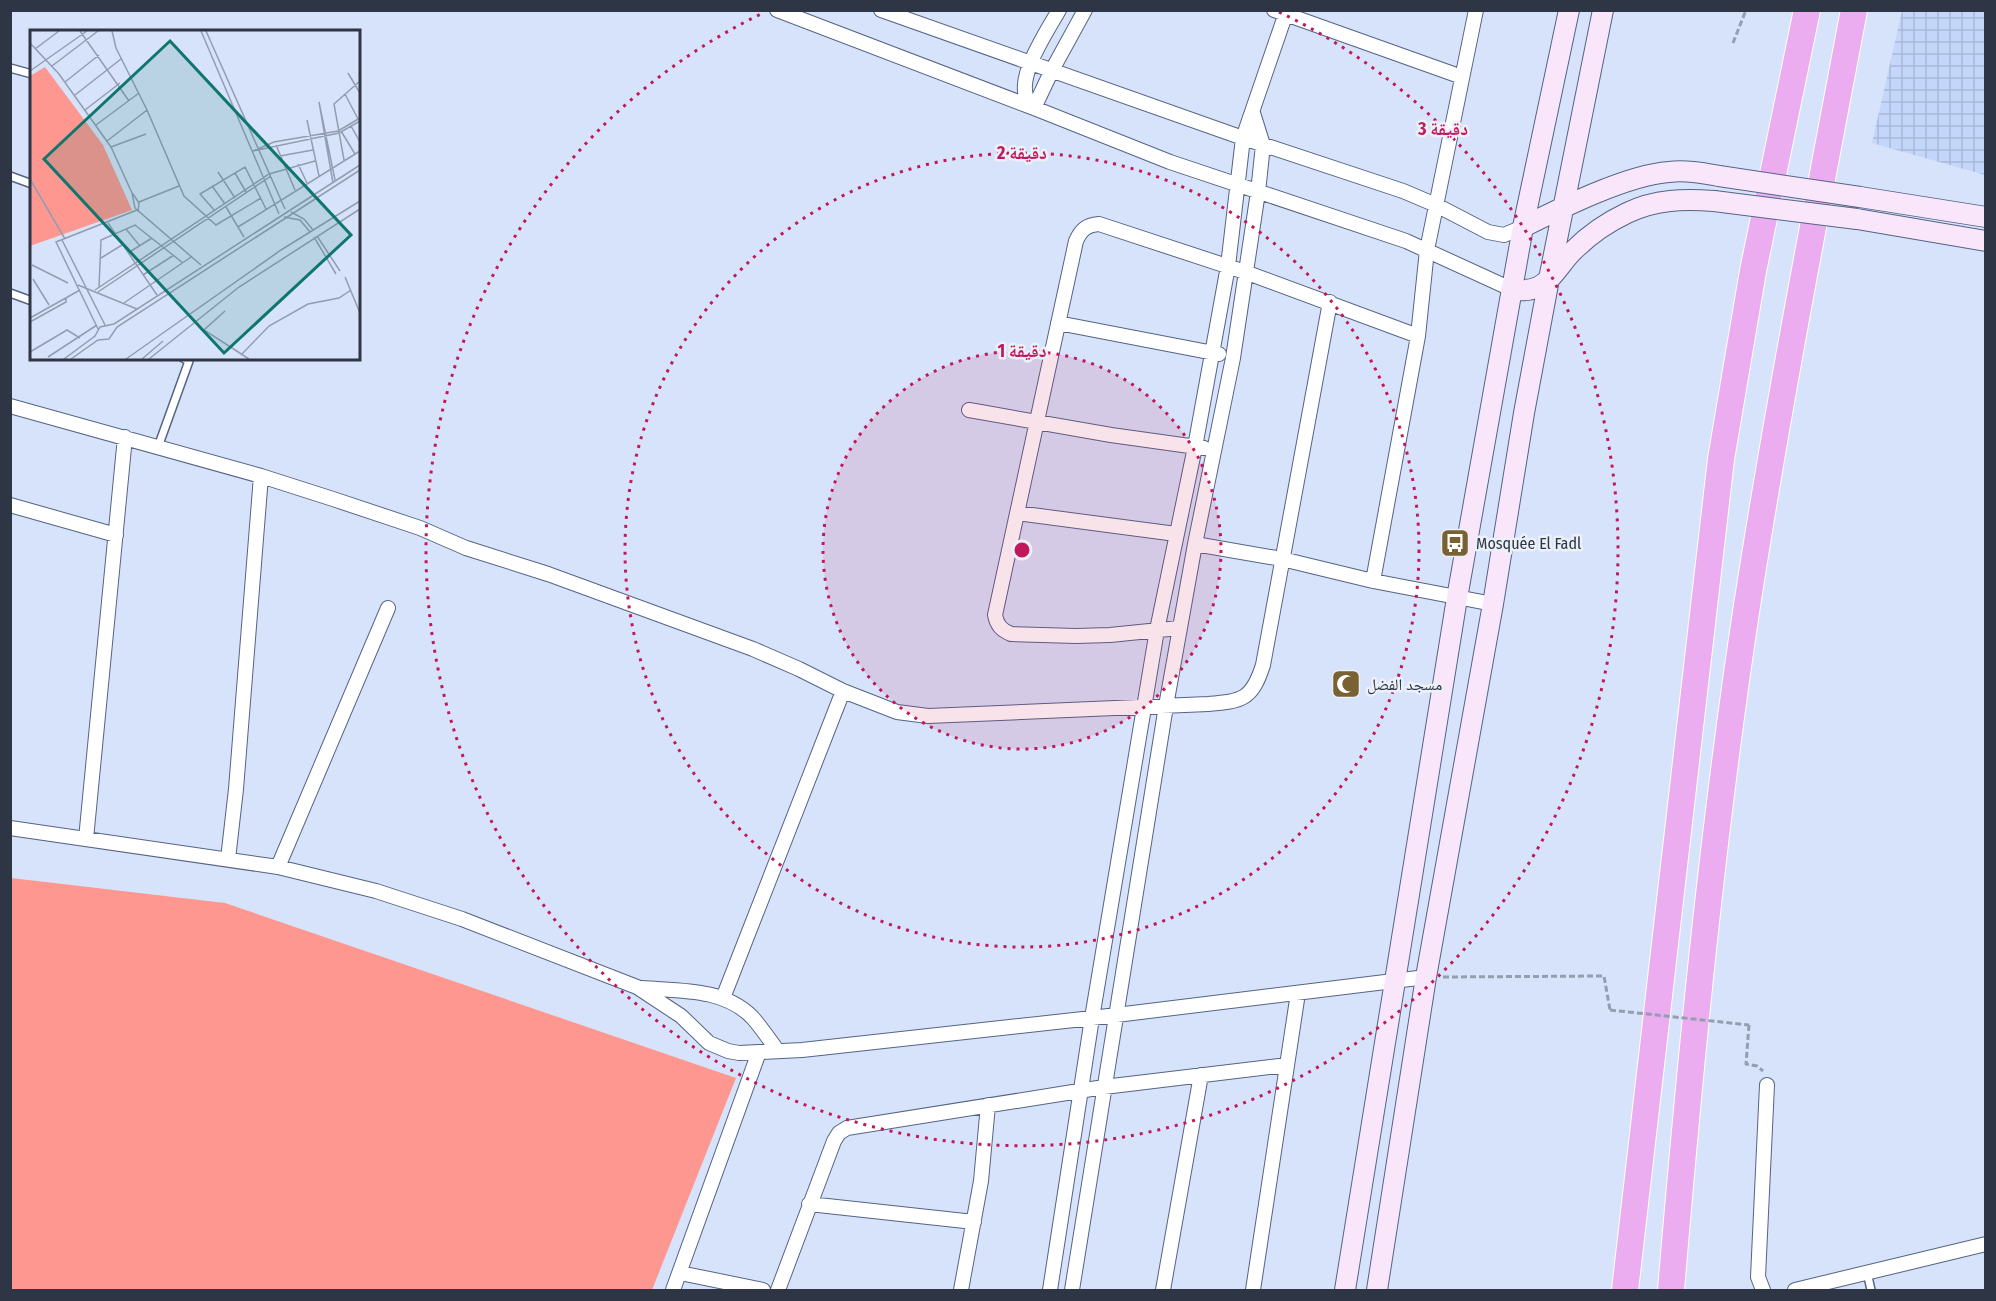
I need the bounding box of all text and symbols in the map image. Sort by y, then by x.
inset map [30,30,360,360]
text: 3 دقيقة [1417,118,1468,140]
text: 2 دقيقة [996,142,1047,164]
text: 1 دقيقة [997,340,1047,362]
bus stop icon: Mosquée El Fadl [1439,527,1471,559]
place label: Mosquée El Fadl [1476,534,1581,553]
centre of rings [1012,540,1032,560]
mosque icon: مسجد الفضل [1330,668,1362,700]
place label: مسجد الفضل [1367,675,1442,695]

